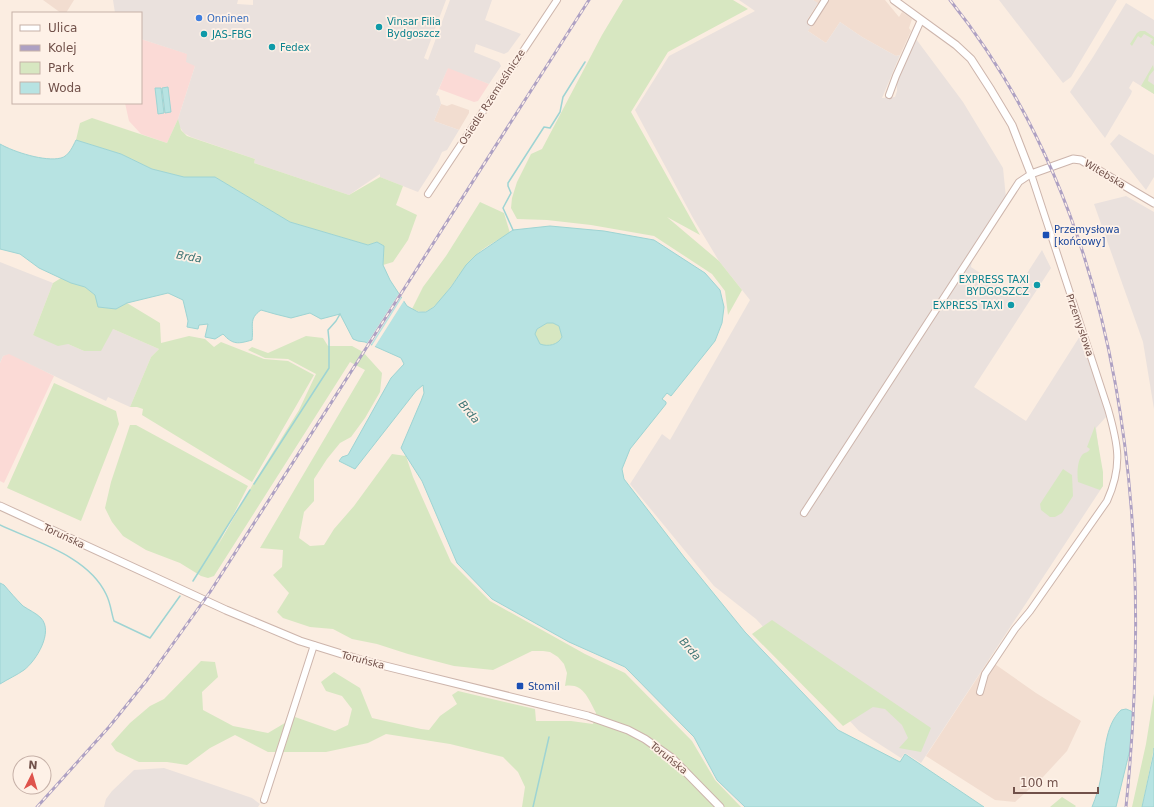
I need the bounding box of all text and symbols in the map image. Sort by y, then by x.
legend [12,12,142,104]
marker: Onninen [194,13,204,23]
place label: Onninen [207,13,249,24]
place label: Vinsar Filia Bydgoszcz [387,16,441,39]
text: Ulica [48,21,77,35]
marker: Vinsar Filia Bydgoszcz [374,22,384,32]
marker: JAS-FBG [199,29,209,39]
place label: JAS-FBG [211,29,252,40]
text: Kolej [48,41,77,55]
marker: Fedex [267,42,277,52]
place label: Fedex [280,42,310,53]
street label: Osiedle Rzemieślnicze [457,47,527,147]
text: Park [48,61,74,75]
text: Woda [48,81,81,95]
street label: Witebska [1083,157,1127,191]
place label: Przemysłowa [końcowy] [1054,224,1120,247]
marker: Przemysłowa [końcowy] [1041,230,1051,240]
water label: Brda [175,248,203,266]
place label: EXPRESS TAXI BYDGOSZCZ [959,274,1029,297]
marker: EXPRESS TAXI BYDGOSZCZ [1032,280,1042,290]
street label: Przemysłowa [1064,292,1096,358]
place label: EXPRESS TAXI [933,300,1003,311]
marker: EXPRESS TAXI [1006,300,1016,310]
water label: Brda [456,398,482,426]
street label: Toruńska [41,521,86,550]
water label: Brda [677,635,704,663]
street label: Toruńska [339,649,386,671]
marker: Stomil [515,681,525,691]
place label: Stomil [528,681,560,692]
street label: Toruńska [648,739,690,776]
north arrow [12,755,52,795]
text: N [28,759,38,772]
scale bar [1014,769,1098,795]
text: 100 m [1020,776,1058,790]

